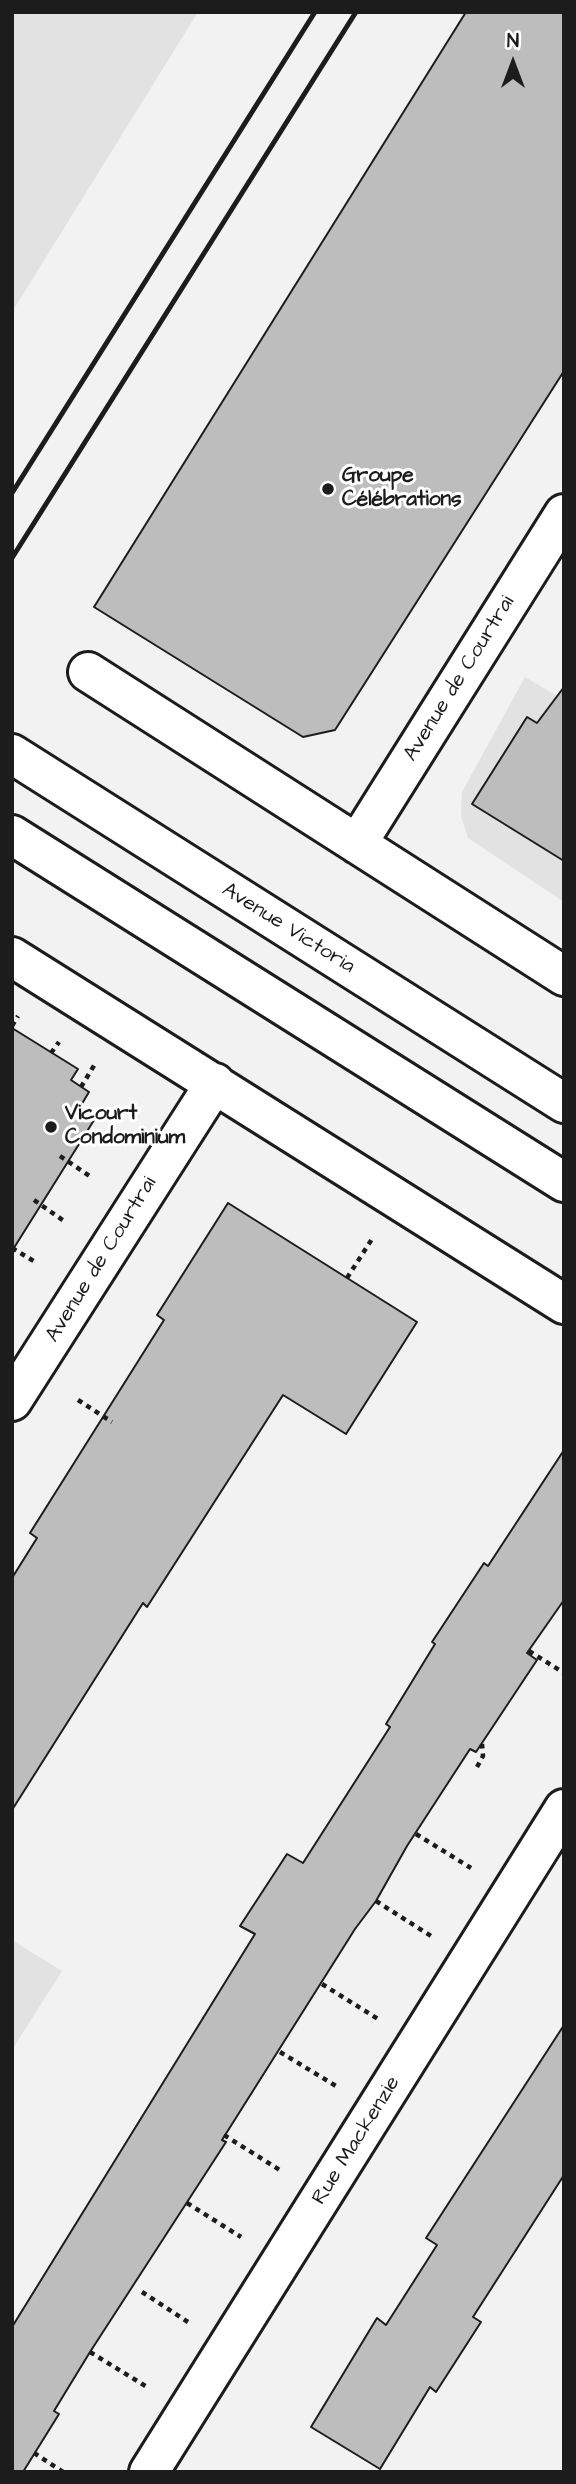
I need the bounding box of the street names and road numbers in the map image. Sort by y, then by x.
street label: Avenue de Courtrai [399,592,521,766]
street label: Avenue Victoria [217,878,359,980]
street label: Avenue de Courtrai [41,1173,163,1347]
street label: Rue Mackenzie [308,2072,406,2210]

